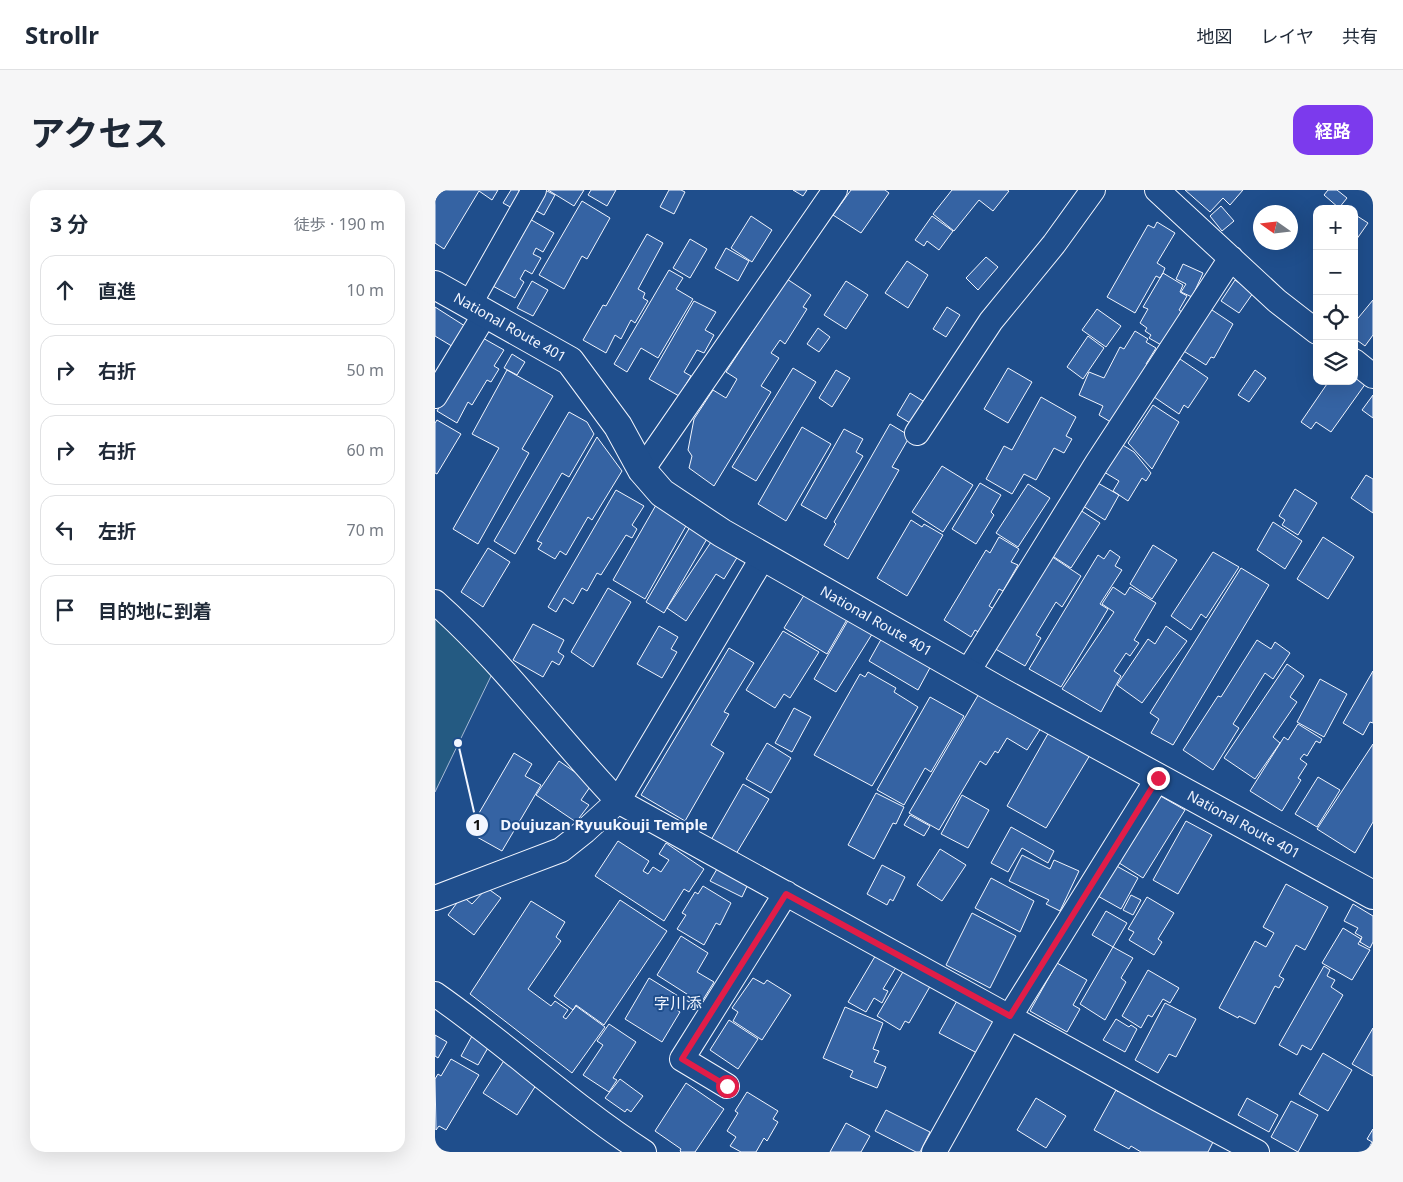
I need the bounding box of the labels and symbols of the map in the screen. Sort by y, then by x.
north arrow [1253,205,1298,250]
street label: National Route 401 [451,288,570,366]
street label: National Route 401 [817,581,936,660]
route end [1147,767,1170,790]
street label: National Route 401 [1184,785,1304,862]
callout: Doujuzan Ryuukouji Temple [465,810,717,840]
text: 1 [473,814,481,834]
text: Doujuzan Ryuukouji Temple [500,814,708,834]
district label: 字川添 [654,992,702,1014]
route start [716,1075,739,1098]

